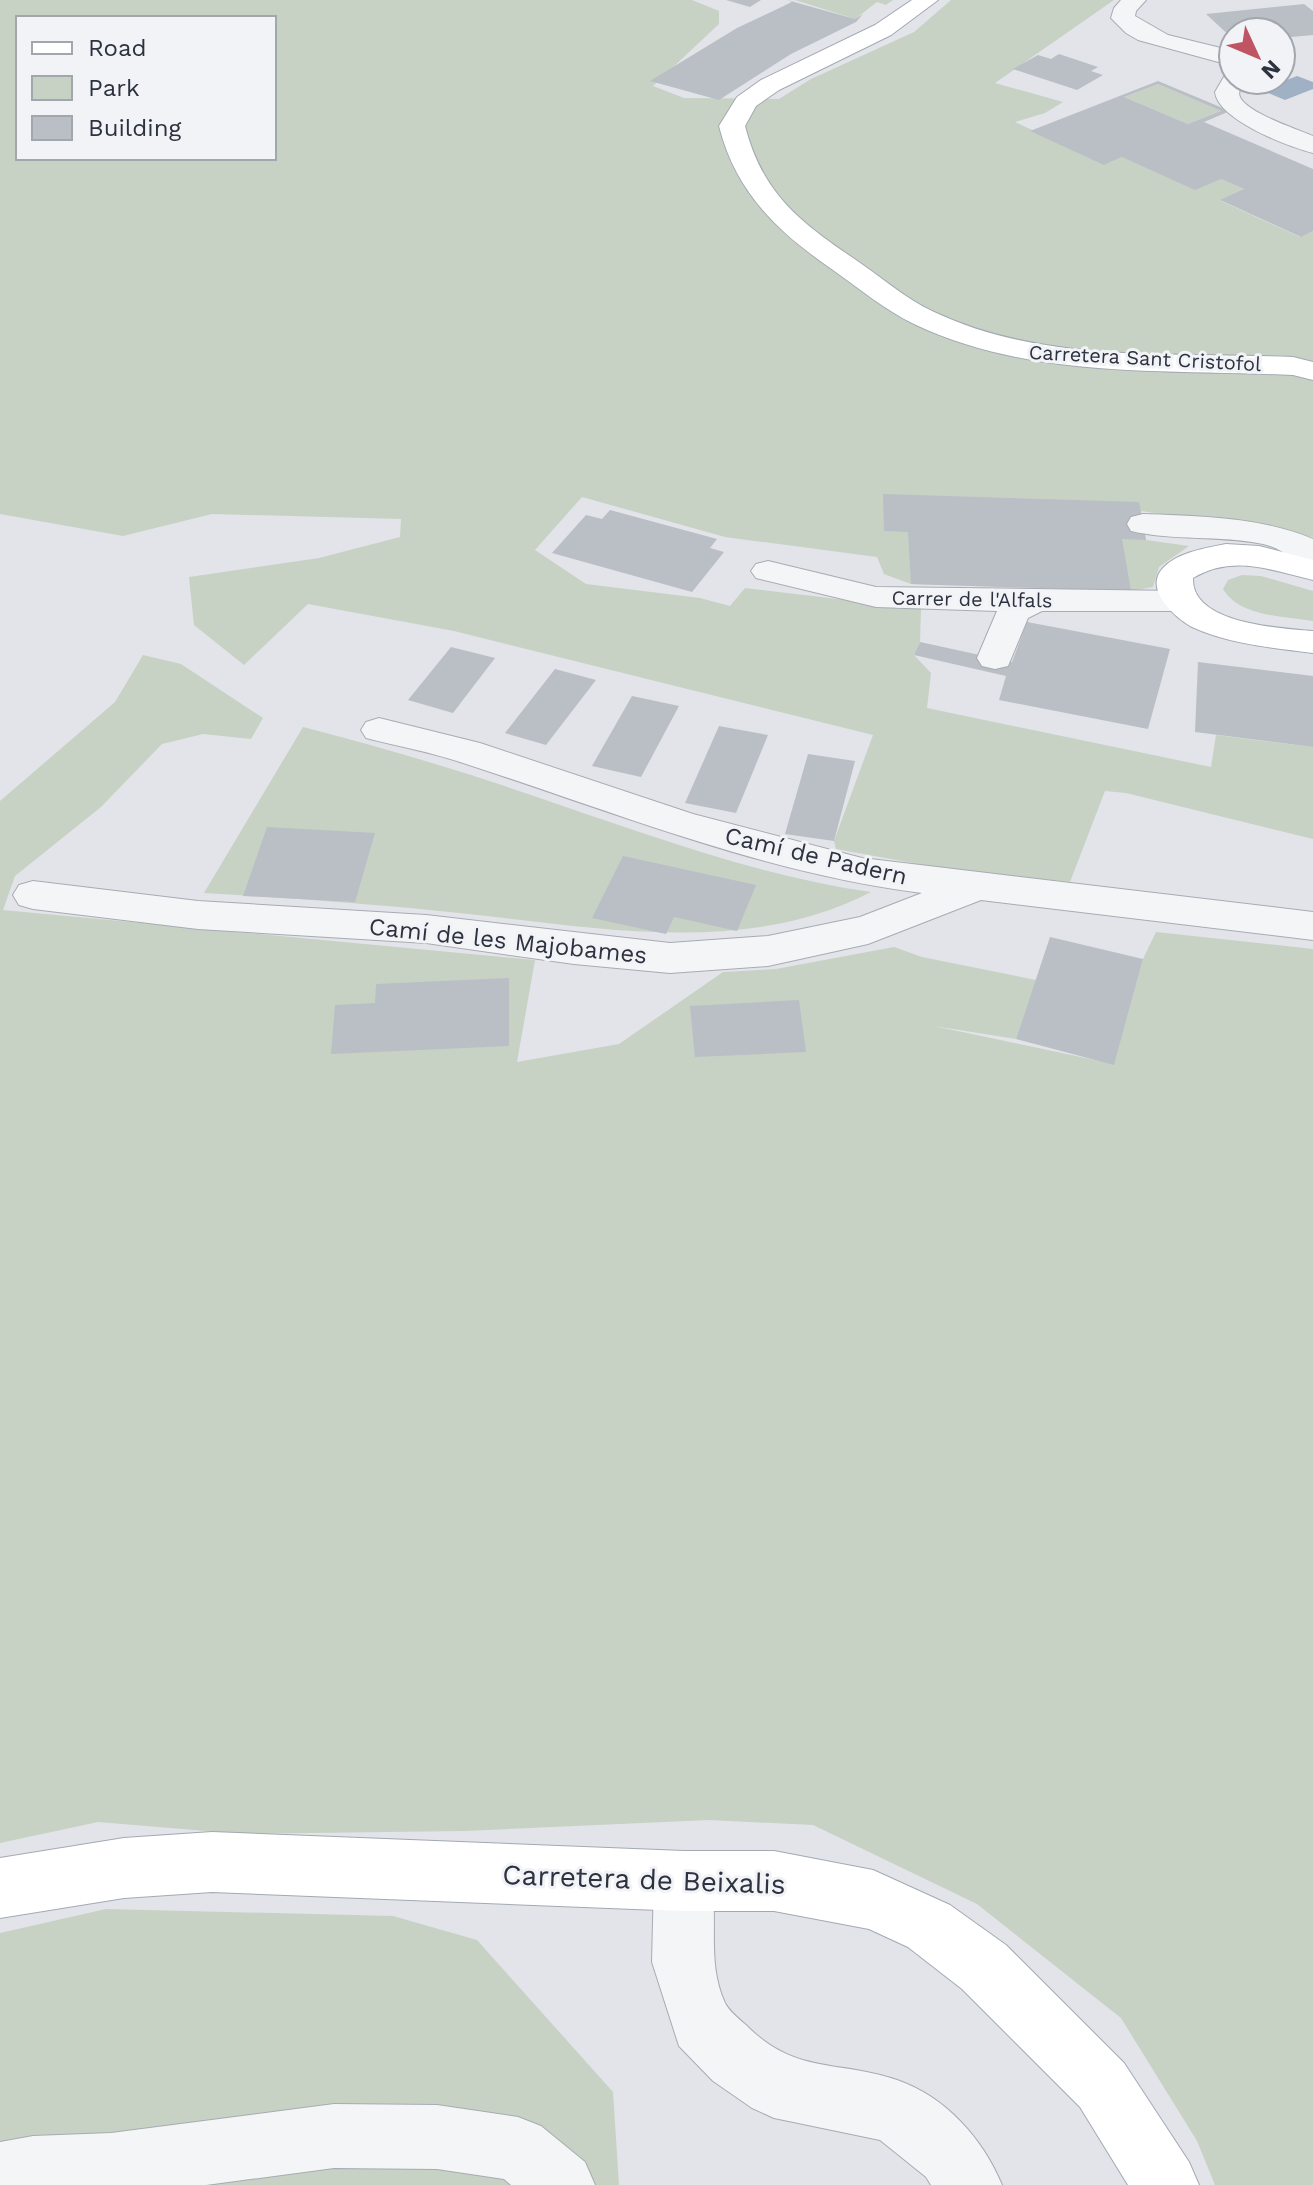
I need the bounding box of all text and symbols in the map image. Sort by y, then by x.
legend [16,16,276,160]
north arrow [1217,16,1297,96]
text: Road [88,34,147,62]
text: N [1256,55,1286,84]
text: Park [88,74,140,102]
text: Building [88,114,181,142]
street label: Carretera Sant Cristofol [1028,340,1262,376]
street label: Carrer de l'Alfals [891,586,1053,612]
street label: Camí de Padern [722,821,910,891]
street label: Camí de les Majobames [368,912,648,970]
street label: Carretera de Beixalis [502,1858,786,1901]

